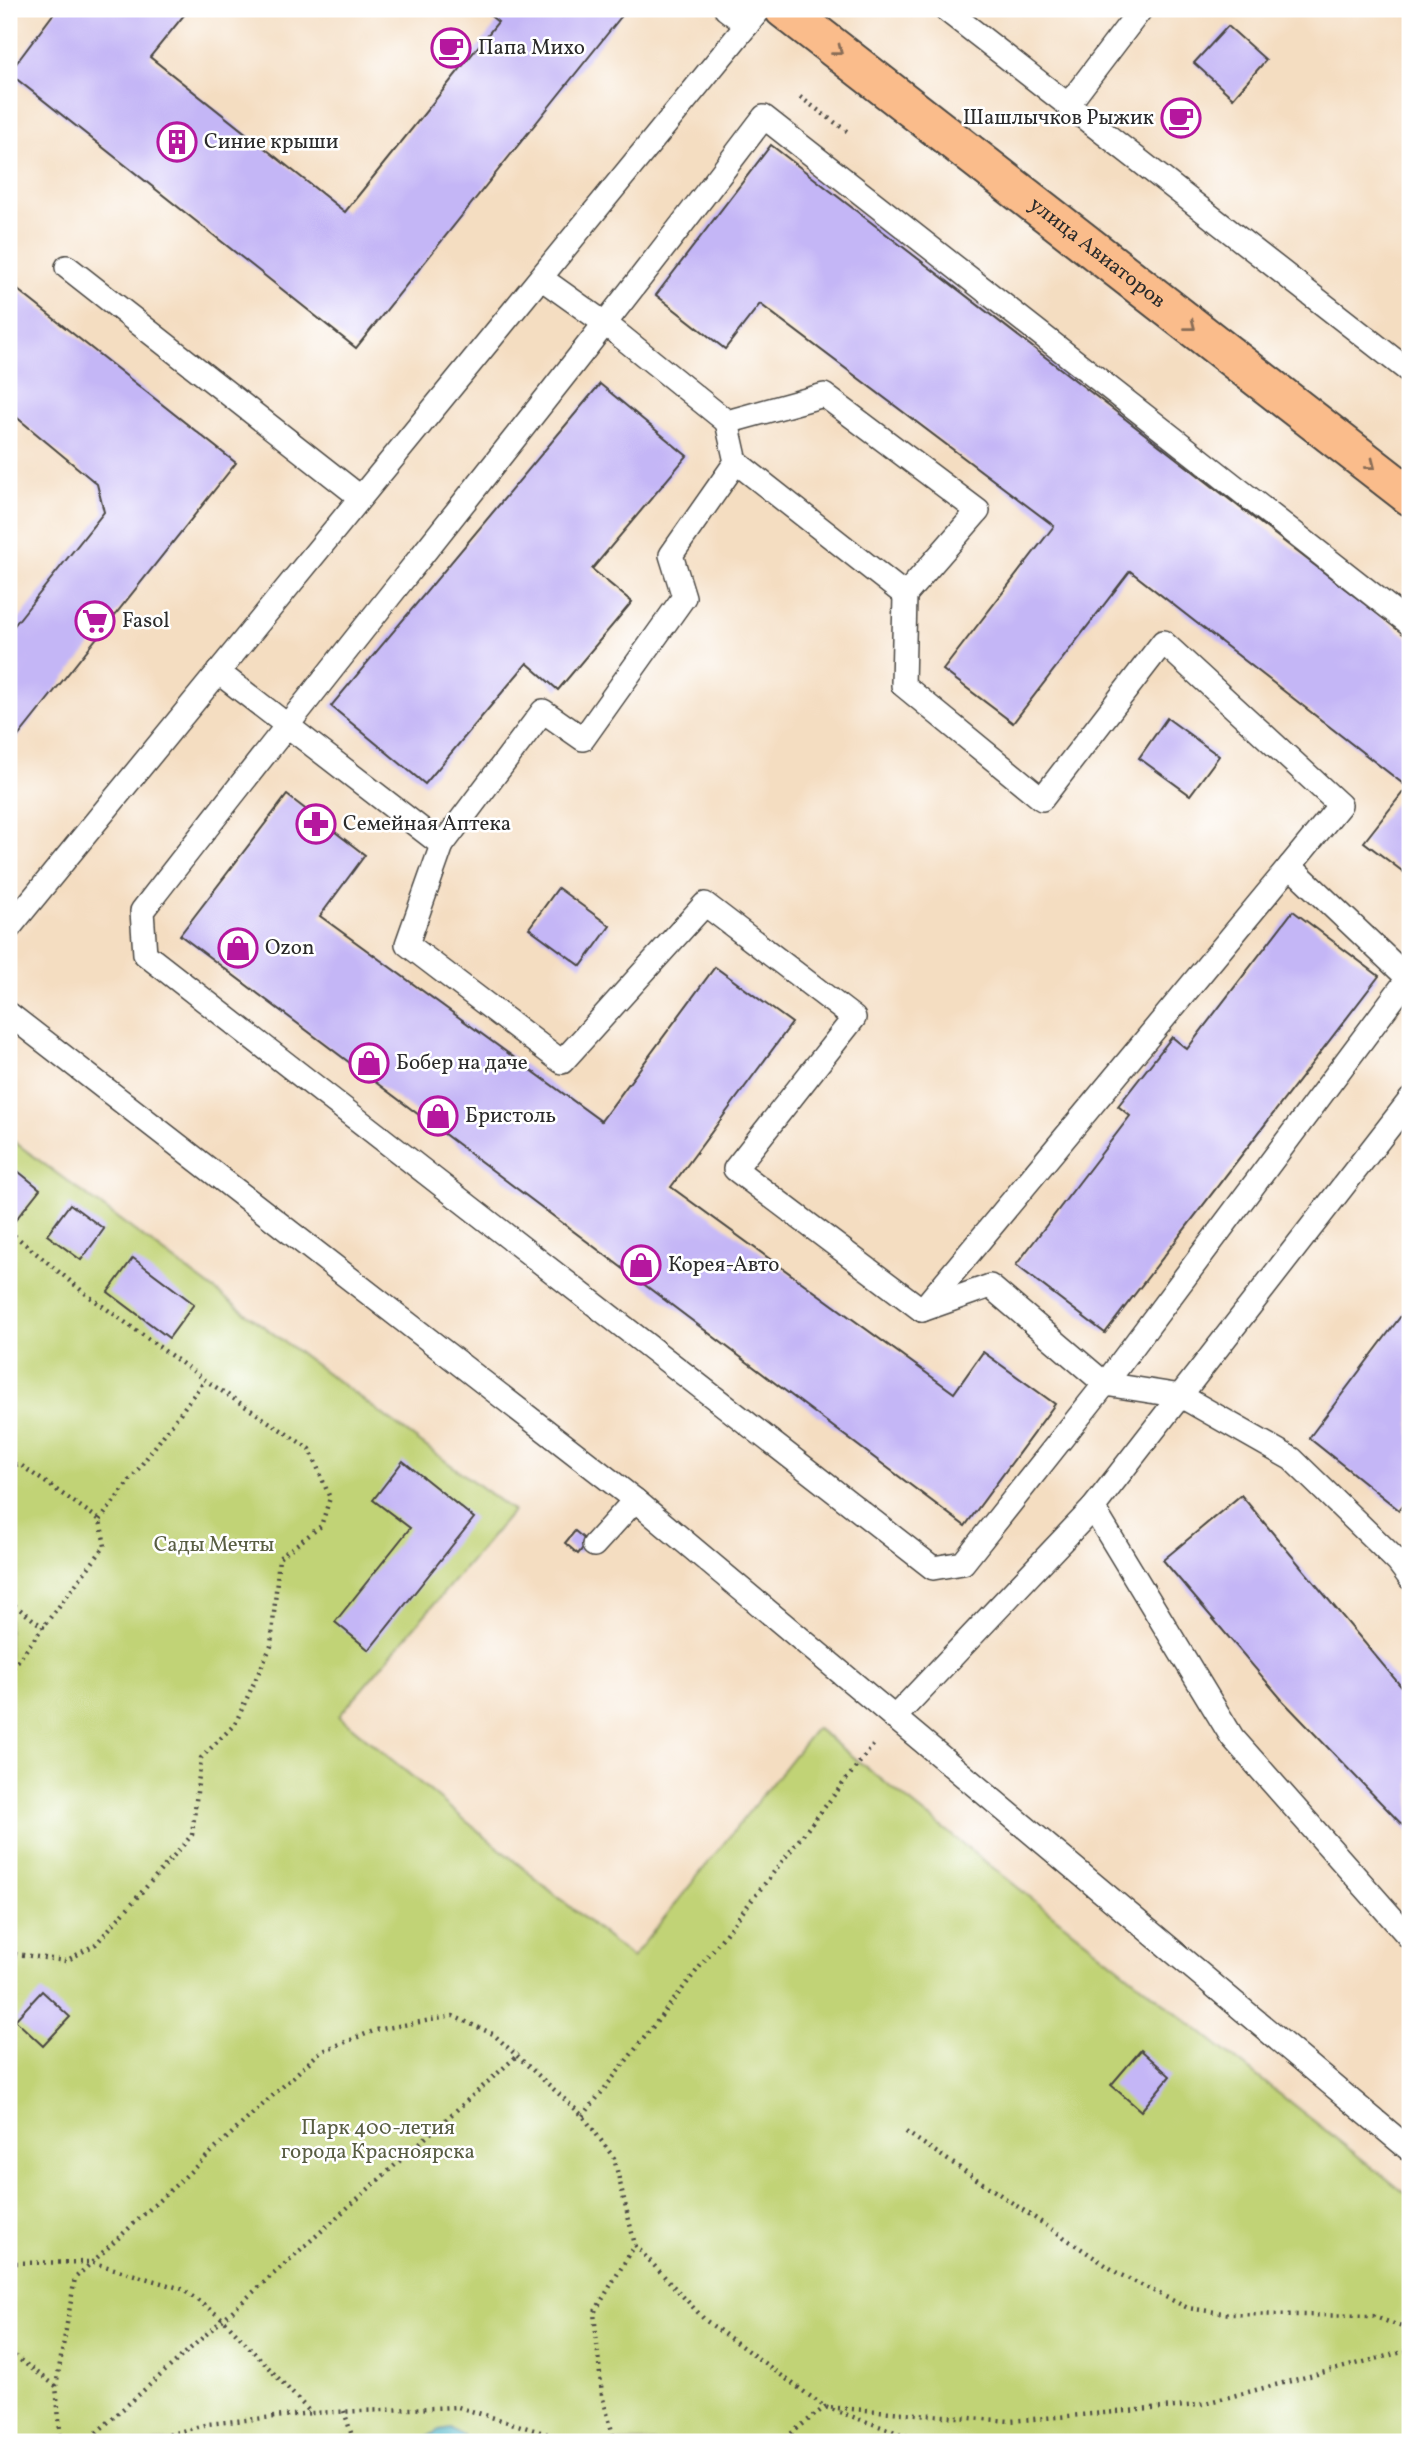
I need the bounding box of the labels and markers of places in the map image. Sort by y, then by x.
cafe icon: Папа Михо [430,27,472,69]
place label: Папа Михо [478,34,585,63]
cafe icon: Шашлычков Рыжик [1160,97,1202,139]
place label: Шашлычков Рыжик [963,104,1154,133]
building icon: Синие крыши [156,121,198,163]
place label: Синие крыши [204,128,339,157]
supermarket icon: Fasol [74,600,116,642]
place label: Fasol [122,607,169,636]
pharmacy icon: Семейная Аптека [295,803,337,845]
place label: Семейная Аптека [343,810,511,839]
shop icon: Ozon [217,927,259,969]
place label: Ozon [265,934,315,963]
shop icon: Бобер на даче [348,1042,390,1084]
place label: Бобер на даче [396,1049,528,1078]
shop icon: Бристоль [417,1095,459,1137]
place label: Бристоль [465,1102,556,1131]
shop icon: Корея-Авто [620,1244,662,1286]
place label: Корея-Авто [668,1251,779,1280]

